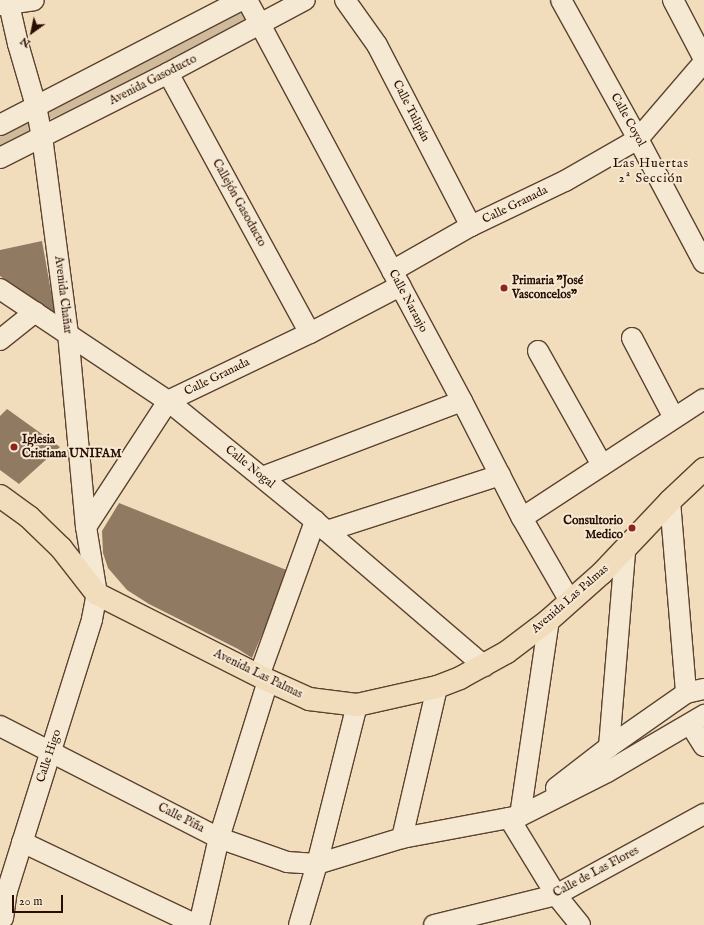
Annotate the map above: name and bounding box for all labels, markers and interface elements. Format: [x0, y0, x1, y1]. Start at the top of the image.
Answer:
north arrow [12, 12, 52, 52]
text: N [18, 34, 33, 51]
street label: Avenida Gasoducto [107, 52, 199, 108]
street label: Calle Tulipán [389, 78, 433, 144]
street label: Calle Coyol [607, 91, 649, 149]
street label: Callejón Gasoducto [209, 157, 269, 249]
district label: Las Huertas 2ª Sección [613, 157, 689, 188]
street label: Calle Granada [480, 183, 550, 227]
street label: Avenida Chañar [51, 255, 75, 335]
street label: Calle Naranjo [385, 267, 431, 335]
place label: Primaria "José Vasconcelos" [512, 274, 583, 302]
marker: Primaria "José Vasconcelos" [499, 283, 509, 293]
street label: Calle Granada [182, 355, 252, 399]
place label: Iglesia Cristiana UNIFAM [22, 433, 121, 461]
marker: Iglesia Cristiana UNIFAM [9, 442, 19, 452]
street label: Calle Nogal [222, 443, 278, 491]
place label: Consultorio Medico [563, 514, 623, 542]
marker: Consultorio Medico [626, 522, 638, 534]
street label: Avenida Las Palmas [529, 562, 611, 636]
street label: Avenida Las Palmas [211, 646, 305, 702]
street label: Calle Higo [34, 728, 64, 784]
street label: Calle Piña [155, 800, 207, 836]
street label: Calle de Las Flores [551, 843, 641, 901]
scale bar [14, 887, 65, 913]
text: 20 m [19, 894, 42, 909]

